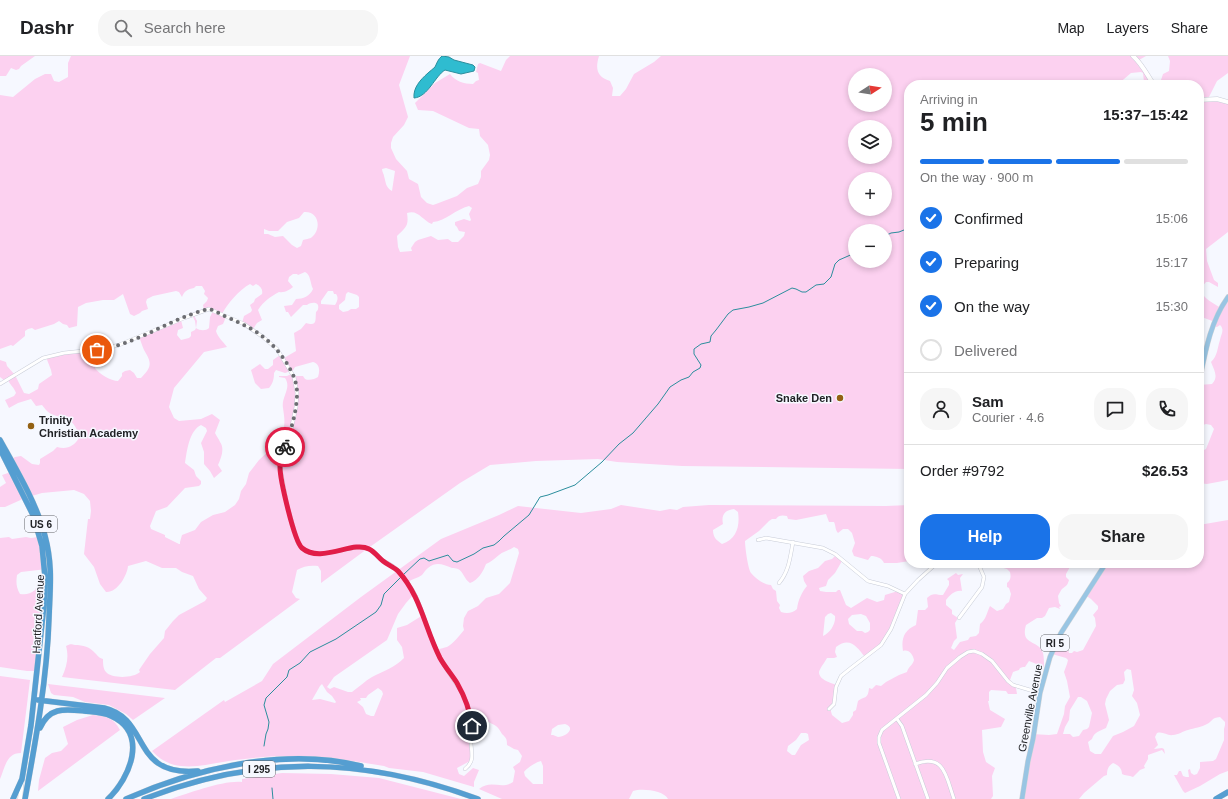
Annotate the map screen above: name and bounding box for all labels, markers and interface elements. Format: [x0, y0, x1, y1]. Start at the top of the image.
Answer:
search box [98, 10, 378, 46]
text: Dashr [20, 17, 74, 38]
icon: search [112, 17, 134, 39]
text: Search here [144, 19, 226, 36]
text: Map [1057, 20, 1085, 36]
text: Layers [1107, 20, 1149, 36]
text: Share [1171, 20, 1208, 36]
north arrow [848, 68, 892, 112]
map controls [848, 68, 892, 268]
text: Arriving in [920, 92, 978, 107]
text: 15:37–15:42 [1103, 106, 1188, 123]
text: 5 min [920, 107, 988, 137]
button: layers [848, 120, 892, 164]
text: On the way · 900 m [920, 170, 1033, 185]
button: + [848, 172, 892, 216]
icon: check [920, 207, 942, 229]
text: Confirmed [954, 210, 1023, 227]
text: 15:06 [1155, 211, 1188, 226]
button: − [848, 224, 892, 268]
icon: check [920, 251, 942, 273]
text: Preparing [954, 254, 1019, 271]
text: 15:17 [1155, 255, 1188, 270]
icon: check [920, 295, 942, 317]
text: On the way [954, 298, 1030, 315]
text: 15:30 [1155, 299, 1188, 314]
pin [80, 333, 114, 367]
icon: bag [86, 339, 108, 361]
text: Delivered [954, 342, 1017, 359]
button: person [920, 388, 962, 430]
button: chat [1094, 388, 1136, 430]
button: phone [1146, 388, 1188, 430]
place label: Snake Den [776, 392, 832, 404]
marker: Snake Den [835, 393, 845, 403]
text: Sam [972, 393, 1004, 410]
text: Courier · 4.6 [972, 410, 1044, 425]
place label: Trinity Christian Academy [39, 414, 139, 439]
marker: Trinity Christian Academy [26, 421, 36, 431]
courier [265, 427, 305, 467]
icon: bike [274, 436, 296, 458]
text: Order #9792 [920, 462, 1004, 479]
text: $26.53 [1142, 462, 1188, 479]
button: Help [920, 514, 1050, 560]
button: Share [1058, 514, 1188, 560]
road number: US 6 [25, 516, 57, 532]
street label: Hartford Avenue [30, 574, 46, 654]
road number: RI 5 [1041, 635, 1069, 651]
street label: Greenville Avenue [1016, 663, 1044, 753]
pin [455, 709, 489, 743]
icon: home [461, 715, 483, 737]
road number: I 295 [243, 761, 275, 777]

